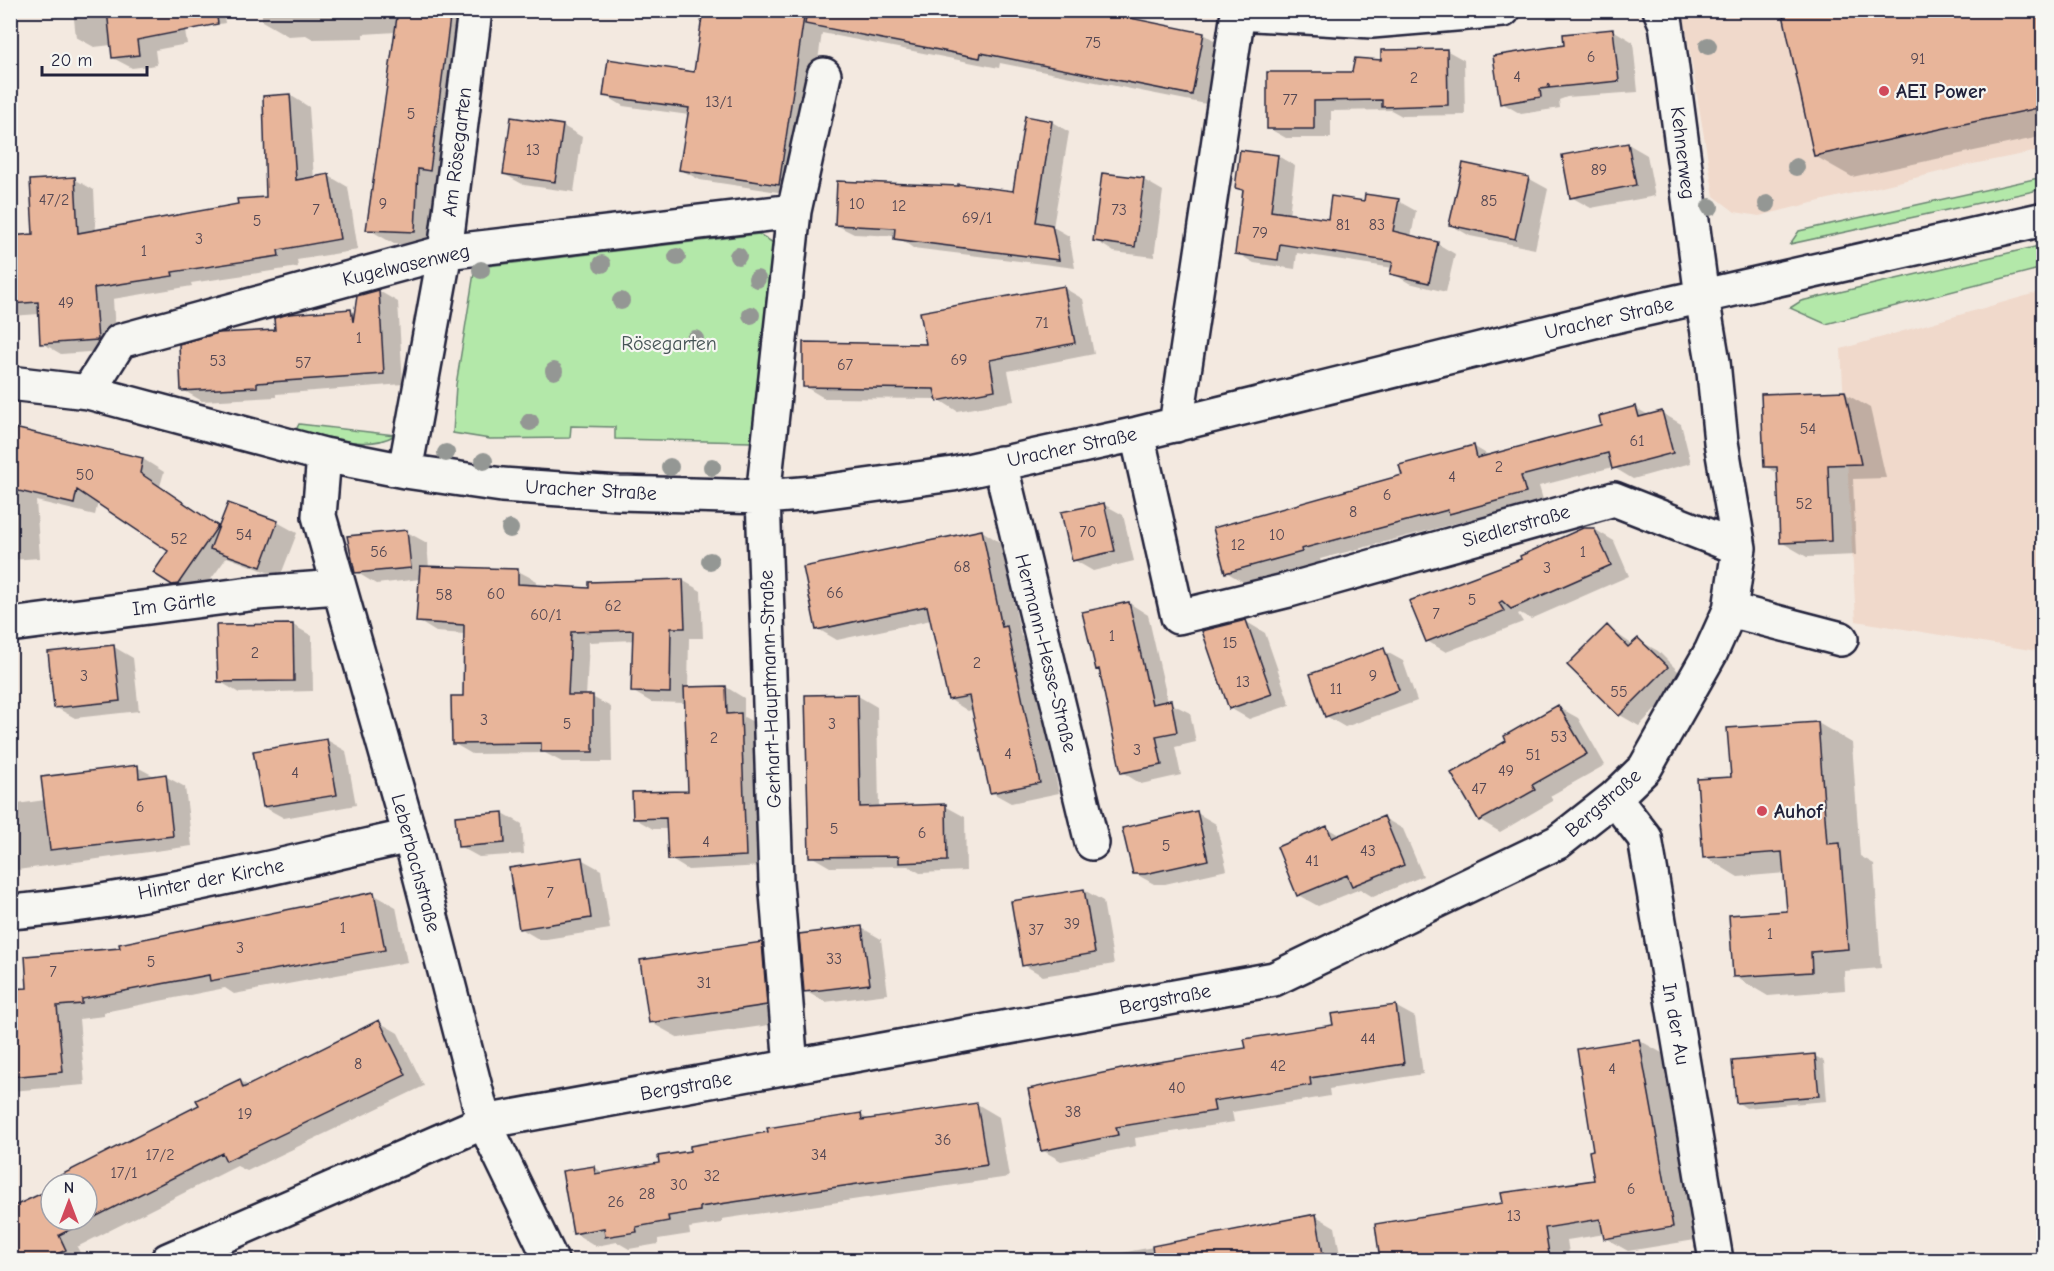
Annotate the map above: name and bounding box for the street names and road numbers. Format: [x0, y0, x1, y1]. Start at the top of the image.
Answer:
street label: Am Rösegarten [438, 86, 476, 218]
street label: Kehnerweg [1666, 105, 1700, 201]
street label: Kugelwasenweg [340, 239, 472, 291]
street label: Uracher Straße [1542, 292, 1676, 344]
street label: Uracher Straße [1005, 422, 1139, 472]
street label: Uracher Straße [525, 475, 657, 505]
street label: Siedlerstraße [1459, 500, 1573, 552]
street label: Hermann-Hesse-Straße [1010, 551, 1082, 755]
street label: Gerhart-Hauptmann-Straße [754, 569, 786, 809]
street label: Im Gärtle [131, 587, 217, 621]
street label: Bergstraße [1560, 764, 1646, 842]
street label: Leberbachstraße [386, 791, 446, 935]
street label: Hinter der Kirche [136, 854, 286, 904]
street label: Bergstraße [1117, 979, 1213, 1019]
street label: In der Au [1657, 981, 1695, 1067]
street label: Bergstraße [638, 1067, 734, 1105]

